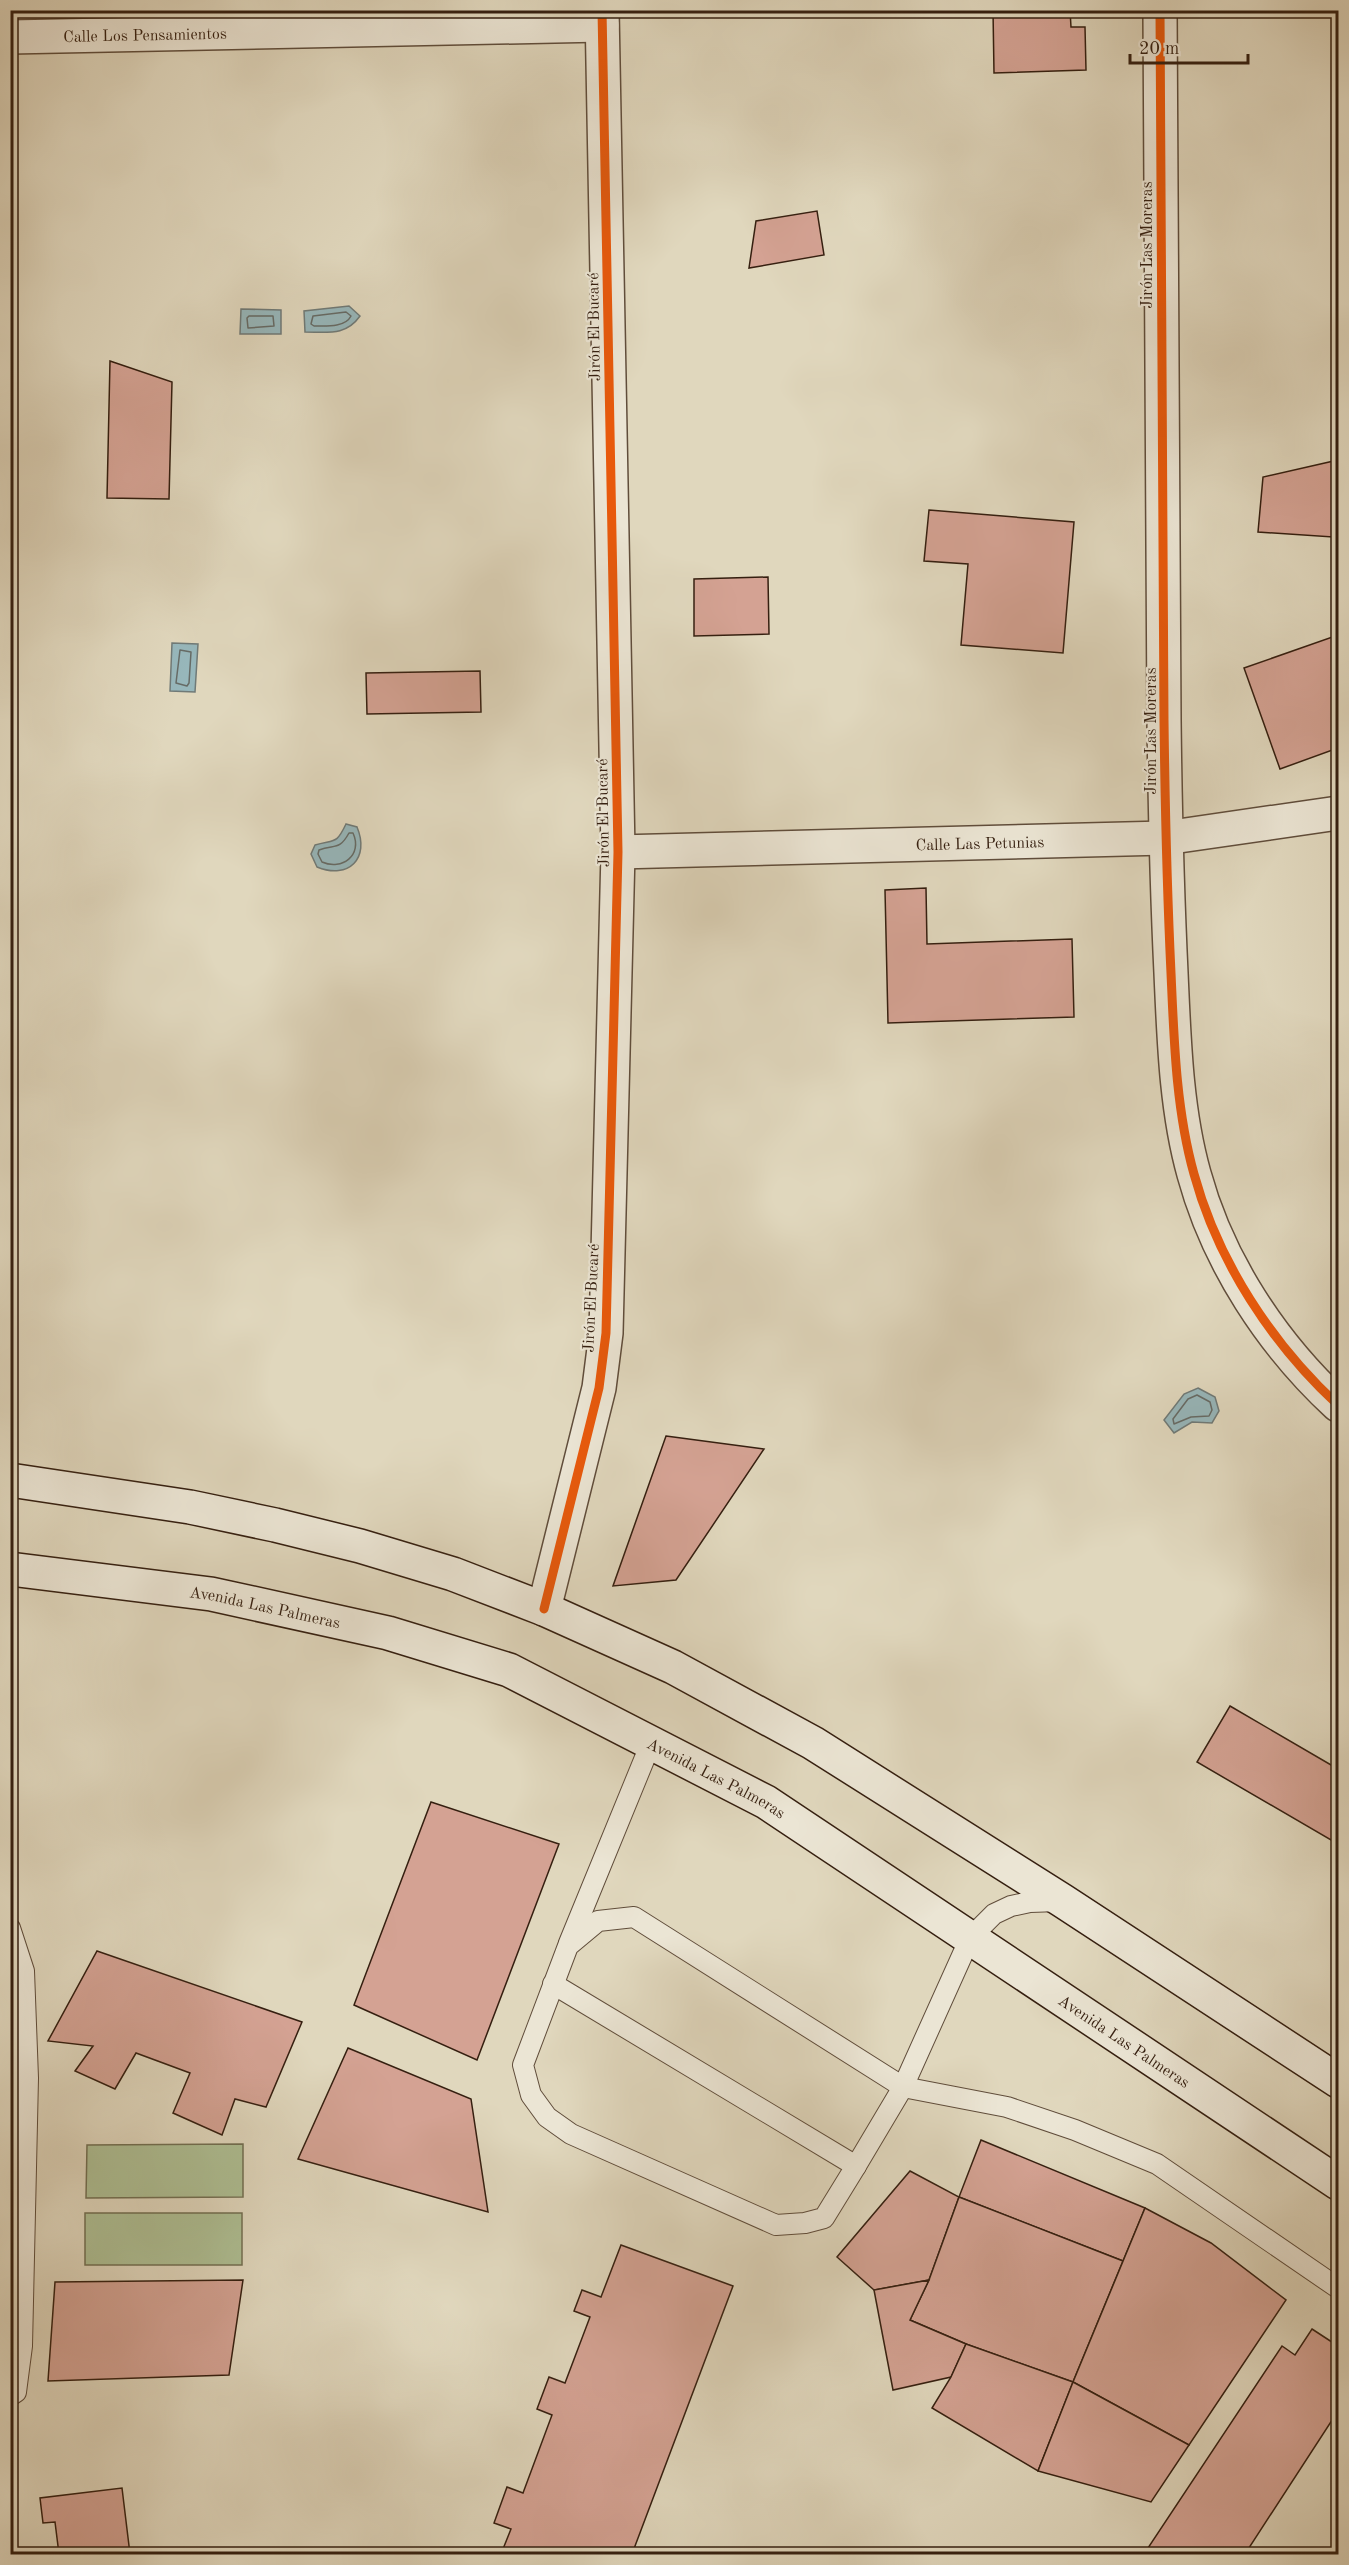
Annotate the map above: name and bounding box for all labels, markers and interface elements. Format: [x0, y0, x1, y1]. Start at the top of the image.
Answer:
street label: Calle Los Pensamientos [63, 27, 227, 46]
scale bar [1130, 27, 1248, 65]
text: 20 m [1139, 40, 1179, 58]
street label: Jirón Las Moreras [1140, 181, 1156, 309]
street label: Jirón El Bucaré [586, 272, 604, 382]
street label: Jirón Las Moreras [1144, 667, 1160, 795]
street label: Jirón El Bucaré [595, 758, 613, 868]
street label: Calle Las Petunias [915, 835, 1044, 854]
street label: Jirón El Bucaré [581, 1243, 603, 1353]
street label: Avenida Las Palmeras [188, 1585, 342, 1632]
street label: Avenida Las Palmeras [644, 1736, 787, 1822]
street label: Avenida Las Palmeras [1055, 1993, 1192, 2092]

